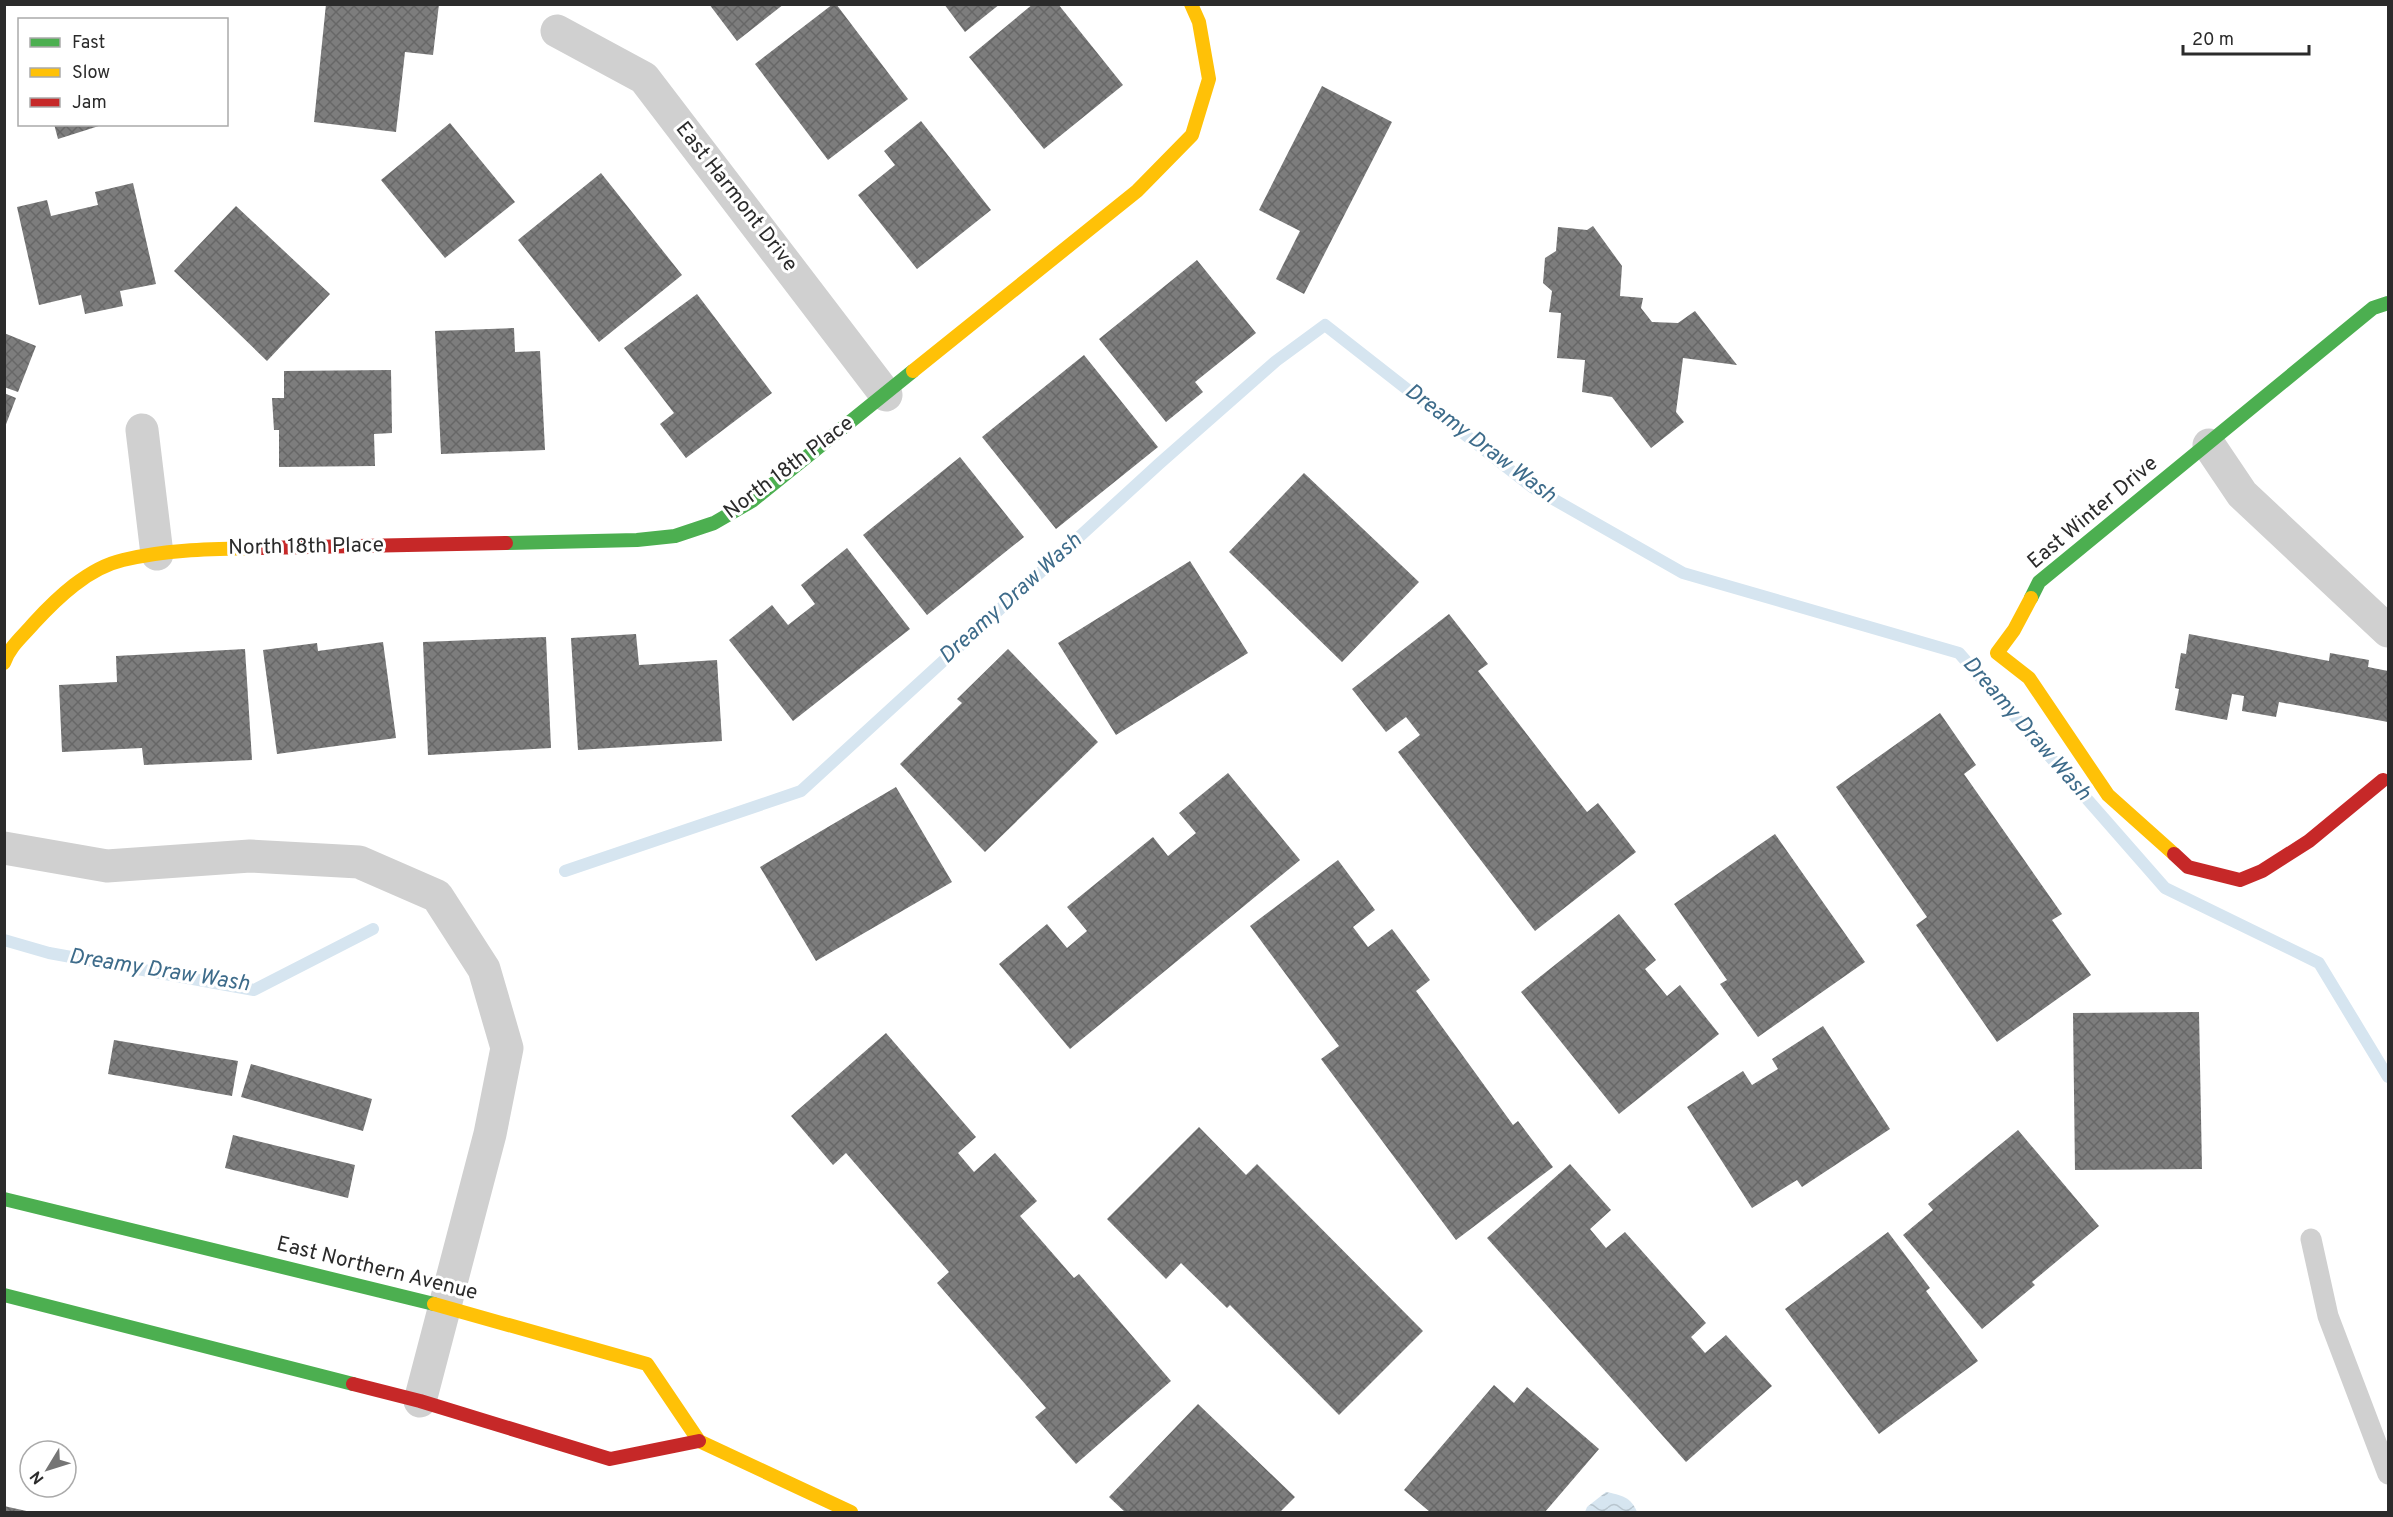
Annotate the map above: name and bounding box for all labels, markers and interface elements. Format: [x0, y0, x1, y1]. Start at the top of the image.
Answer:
legend [18, 18, 228, 126]
scale bar [2183, 18, 2309, 56]
text: 20 m [2192, 29, 2234, 52]
text: Fast [72, 32, 105, 55]
text: Slow [72, 62, 110, 85]
text: Jam [72, 92, 107, 115]
street label: East Harmont Drive [669, 116, 803, 278]
water label: Dreamy Draw Wash [1399, 378, 1561, 510]
street label: North 18th Place [719, 410, 859, 526]
street label: East Winter Drive [2022, 451, 2164, 575]
water label: Dreamy Draw Wash [934, 528, 1088, 670]
street label: North 18th Place [228, 532, 384, 562]
water label: Dreamy Draw Wash [1956, 651, 2096, 807]
water label: Dreamy Draw Wash [67, 943, 251, 999]
street label: East Northern Avenue [274, 1231, 480, 1307]
north arrow [18, 1439, 78, 1499]
text: N [26, 1466, 49, 1488]

